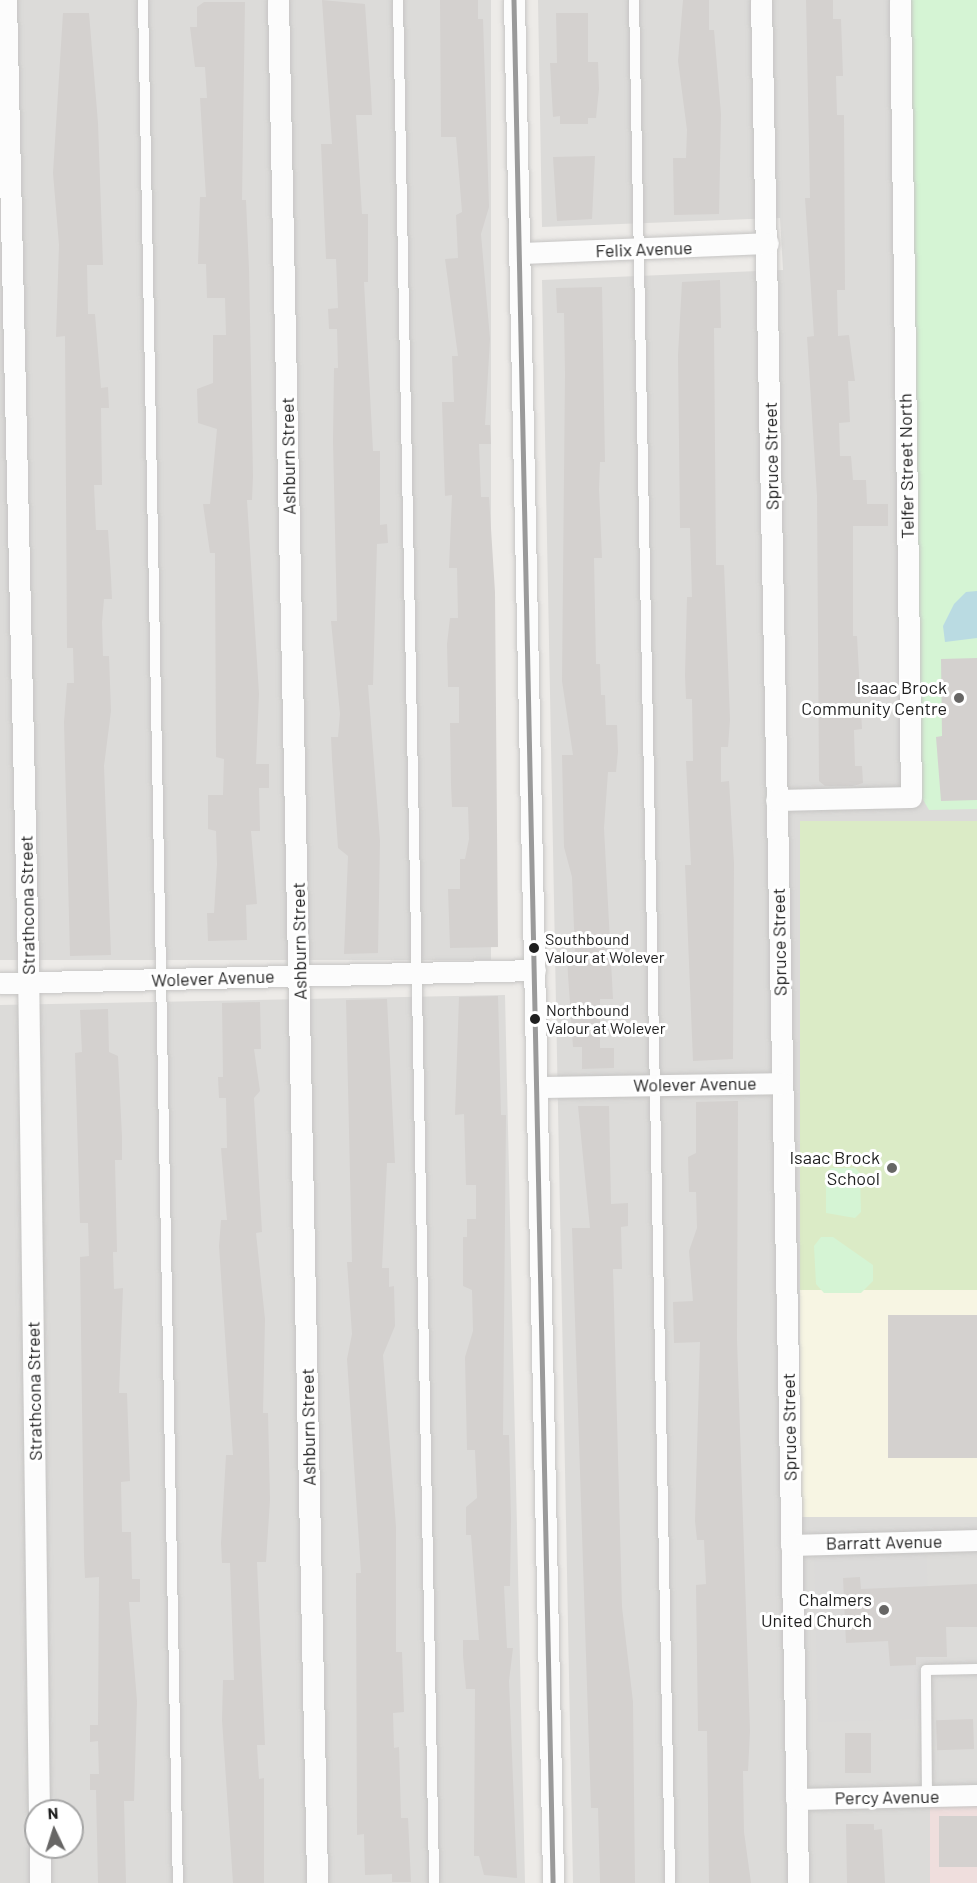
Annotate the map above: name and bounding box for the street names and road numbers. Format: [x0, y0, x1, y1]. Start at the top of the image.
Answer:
street label: Felix Avenue [595, 237, 693, 261]
street label: Telfer Street North [894, 393, 918, 539]
street label: Ashburn Street [276, 397, 300, 515]
street label: Spruce Street [759, 402, 783, 510]
street label: Strathcona Street [15, 835, 39, 975]
street label: Ashburn Street [287, 882, 311, 1000]
street label: Spruce Street [767, 888, 791, 996]
street label: Wolever Avenue [151, 965, 275, 991]
street label: Wolever Avenue [633, 1072, 757, 1096]
street label: Strathcona Street [22, 1321, 46, 1461]
street label: Ashburn Street [296, 1368, 320, 1486]
street label: Spruce Street [777, 1373, 801, 1481]
street label: Barratt Avenue [826, 1530, 942, 1554]
street label: Percy Avenue [834, 1785, 940, 1809]

